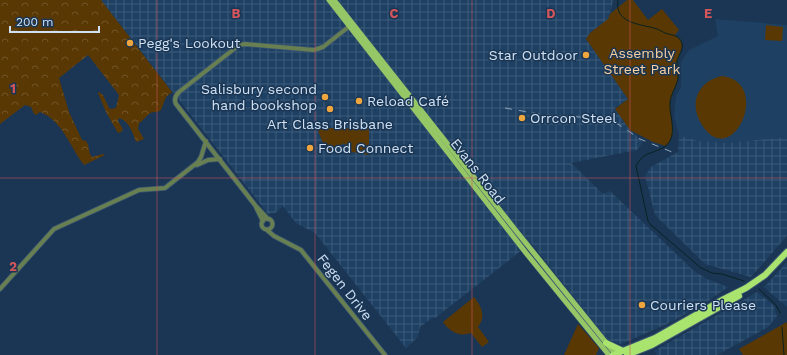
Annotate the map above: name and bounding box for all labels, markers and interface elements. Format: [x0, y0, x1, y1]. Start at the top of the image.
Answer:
text: B [232, 6, 241, 21]
text: C [390, 6, 399, 21]
text: D [546, 6, 556, 21]
text: E [704, 6, 712, 21]
scale bar [10, 8, 99, 34]
text: 200 m [16, 15, 53, 29]
place label: Pegg's Lookout [138, 35, 240, 51]
marker: Pegg's Lookout [125, 38, 135, 48]
park label: Assembly Street Park [603, 45, 681, 77]
place label: Star Outdoor [489, 47, 578, 63]
marker: Star Outdoor [581, 50, 591, 60]
text: 1 [10, 81, 16, 96]
place label: Salisbury second hand bookshop [201, 81, 317, 113]
marker: Salisbury second hand bookshop [320, 92, 330, 102]
place label: Reload Café [367, 93, 449, 109]
marker: Reload Café [354, 96, 364, 106]
marker: Art Class Brisbane [325, 104, 335, 114]
place label: Orrcon Steel [530, 110, 617, 126]
marker: Orrcon Steel [517, 113, 527, 123]
place label: Art Class Brisbane [267, 116, 393, 132]
street label: Evans Road [448, 135, 508, 207]
place label: Food Connect [318, 140, 413, 156]
marker: Food Connect [305, 143, 315, 153]
street label: Fegen Drive [314, 251, 376, 323]
text: 2 [9, 259, 17, 274]
place label: Couriers Please [650, 297, 756, 313]
marker: Couriers Please [637, 300, 647, 310]

